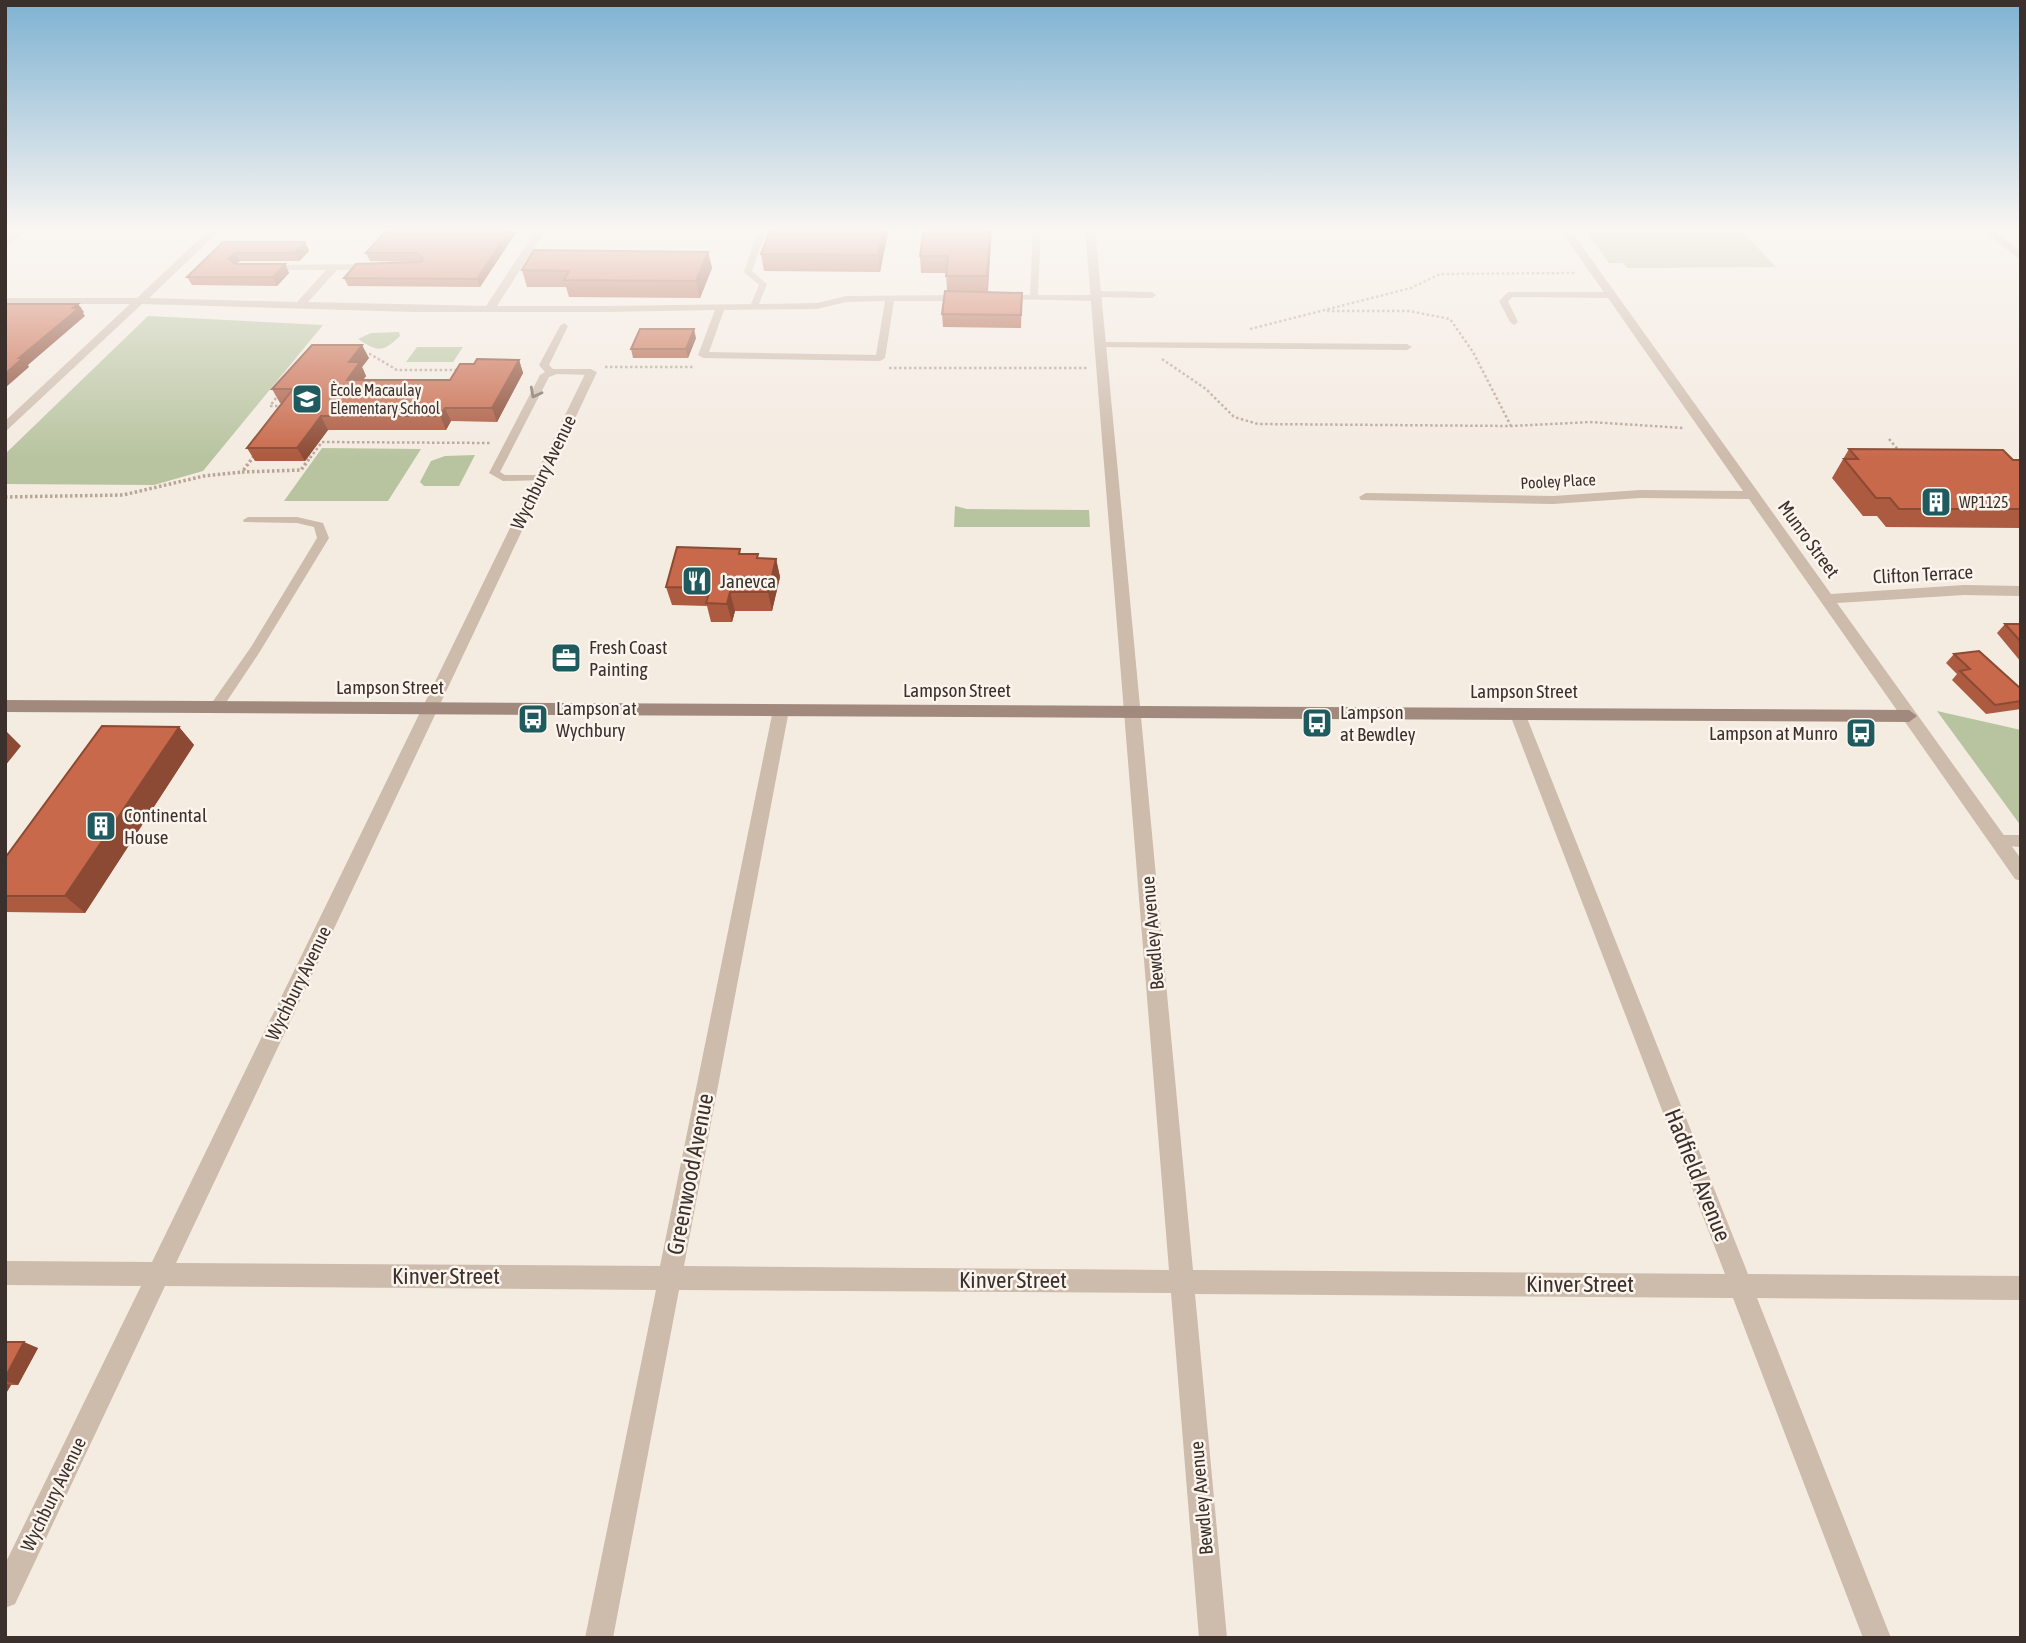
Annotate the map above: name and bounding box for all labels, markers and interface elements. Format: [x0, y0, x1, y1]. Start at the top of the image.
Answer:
place label: Ècole Macaulay Elementary School [330, 381, 441, 418]
school or university icon: Ècole Macaulay Elementary School [290, 382, 324, 416]
one-way arrow [530, 386, 543, 398]
street label: Wychbury Avenue [506, 411, 580, 533]
street label: Pooley Place [1520, 470, 1596, 493]
building icon: WP1125 [1919, 485, 1953, 519]
place label: WP1125 [1959, 493, 2009, 511]
street label: Munro Street [1774, 496, 1844, 582]
street label: Clifton Terrace [1872, 560, 1974, 588]
restaurant icon: Janevca [680, 564, 714, 598]
place label: Janevca [720, 570, 776, 592]
place label: Fresh Coast Painting [589, 636, 668, 680]
office icon: Fresh Coast Painting [549, 641, 583, 675]
street label: Lampson Street [336, 676, 444, 698]
street label: Lampson Street [903, 679, 1011, 701]
street label: Lampson Street [1470, 680, 1578, 702]
place label: Lampson at Wychbury [556, 697, 637, 741]
place label: Lampson at Bewdley [1340, 701, 1416, 745]
bus stop icon: Lampson at Wychbury [516, 702, 550, 736]
bus stop icon: Lampson at Bewdley [1300, 706, 1334, 740]
bus stop icon: Lampson at Munro [1844, 716, 1878, 750]
place label: Lampson at Munro [1709, 722, 1838, 744]
place label: Continental House [124, 804, 207, 848]
building icon: Continental House [84, 809, 118, 843]
street label: Bewdley Avenue [1136, 875, 1168, 991]
street label: Wychbury Avenue [261, 922, 335, 1044]
street label: Greenwood Avenue [662, 1091, 718, 1257]
street label: Hadfield Avenue [1660, 1105, 1736, 1245]
street label: Kinver Street [392, 1263, 500, 1289]
street label: Kinver Street [959, 1267, 1067, 1293]
street label: Kinver Street [1526, 1271, 1634, 1297]
street label: Wychbury Avenue [16, 1433, 90, 1555]
street label: Bewdley Avenue [1185, 1440, 1217, 1556]

